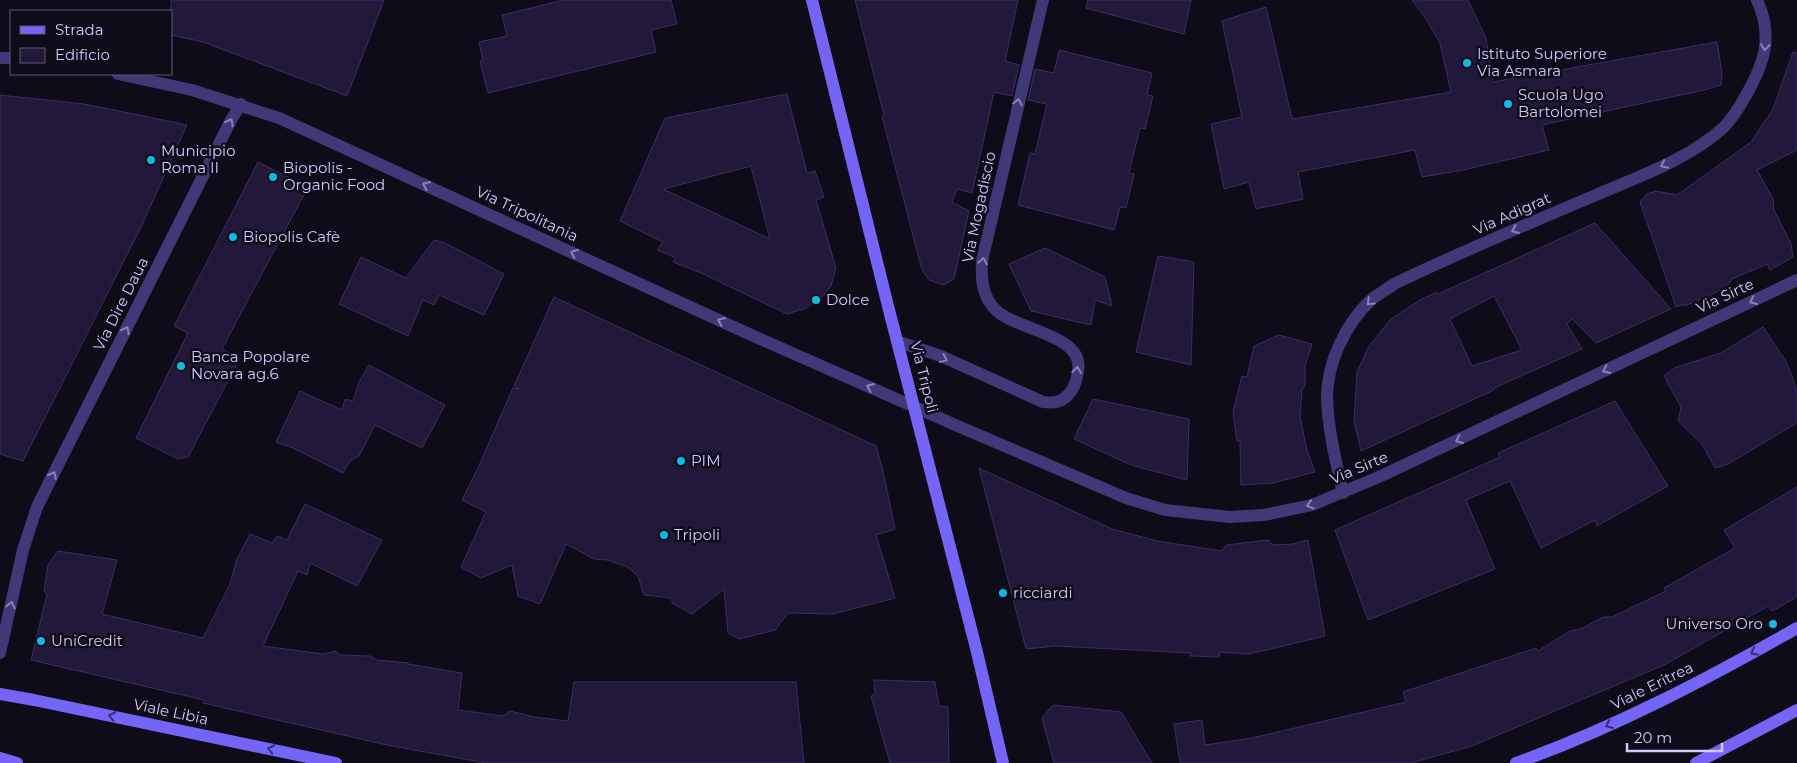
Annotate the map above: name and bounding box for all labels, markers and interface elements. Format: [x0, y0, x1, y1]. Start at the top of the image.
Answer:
legend [10, 10, 172, 75]
text: Strada [55, 20, 104, 39]
place label: Istituto Superiore Via Asmara [1477, 44, 1607, 80]
one-way arrow [1760, 44, 1771, 52]
text: Edificio [55, 45, 110, 64]
marker: Istituto Superiore Via Asmara [1461, 57, 1473, 69]
place label: Scuola Ugo Bartolomei [1518, 85, 1604, 121]
one-way arrow [1012, 98, 1023, 107]
marker: Scuola Ugo Bartolomei [1502, 98, 1514, 110]
one-way arrow [224, 119, 234, 128]
place label: Municipio Roma II [161, 141, 236, 177]
street label: Via Mogadiscio [957, 150, 1000, 264]
marker: Municipio Roma II [145, 154, 157, 166]
place label: Biopolis - Organic Food [283, 158, 385, 194]
one-way arrow [1660, 159, 1669, 170]
marker: Biopolis - Organic Food [267, 171, 279, 183]
one-way arrow [422, 181, 431, 192]
street label: Via Tripolitania [473, 182, 581, 246]
street label: Via Adigrat [1470, 188, 1553, 239]
one-way arrow [1511, 224, 1520, 235]
place label: Biopolis Cafè [243, 227, 340, 246]
marker: Biopolis Cafè [227, 231, 239, 243]
one-way arrow [570, 249, 579, 259]
street label: Via Dire Daua [89, 254, 152, 354]
one-way arrow [977, 257, 988, 265]
street label: Via Sirte [1693, 274, 1757, 317]
place label: Dolce [826, 290, 869, 309]
marker: Dolce [810, 294, 822, 306]
one-way arrow [1749, 295, 1758, 305]
one-way arrow [1367, 296, 1376, 305]
one-way arrow [717, 317, 726, 328]
one-way arrow [120, 326, 130, 335]
street label: Via Tripoli [906, 339, 943, 415]
place label: Banca Popolare Novara ag.6 [191, 347, 310, 383]
one-way arrow [939, 352, 948, 362]
marker: Banca Popolare Novara ag.6 [175, 360, 187, 372]
one-way arrow [1602, 364, 1611, 375]
one-way arrow [1071, 366, 1082, 374]
one-way arrow [866, 382, 875, 393]
one-way arrow [1455, 434, 1464, 444]
street label: Via Sirte [1327, 447, 1391, 488]
place label: PIM [691, 451, 720, 470]
marker: PIM [675, 455, 687, 467]
one-way arrow [47, 472, 57, 481]
one-way arrow [1306, 499, 1315, 509]
place label: Tripoli [674, 525, 720, 544]
marker: Tripoli [658, 529, 670, 541]
place label: ricciardi [1013, 583, 1073, 602]
marker: ricciardi [997, 587, 1009, 599]
one-way arrow [5, 601, 16, 610]
place label: Universo Oro [1666, 614, 1763, 633]
marker: Universo Oro [1767, 618, 1779, 630]
place label: UniCredit [51, 631, 123, 650]
marker: UniCredit [35, 635, 47, 647]
one-way arrow [1751, 646, 1760, 656]
street label: Viale Eritrea [1607, 657, 1696, 714]
street label: Viale Libia [132, 694, 210, 729]
one-way arrow [107, 711, 116, 722]
one-way arrow [1605, 718, 1614, 729]
scale bar [1627, 720, 1722, 752]
text: 20 m [1634, 728, 1672, 747]
one-way arrow [267, 745, 275, 755]

